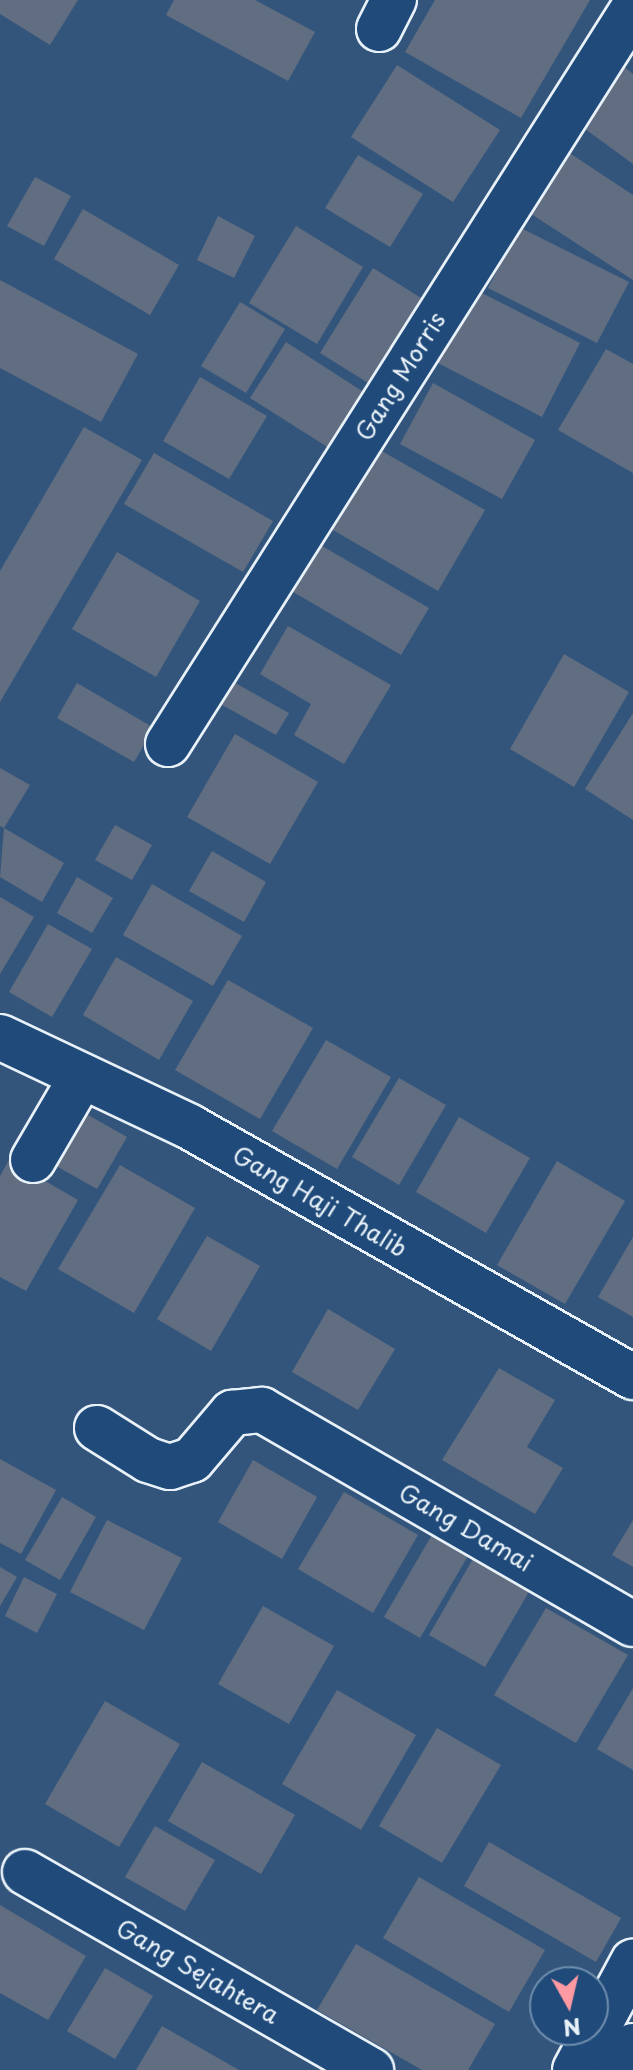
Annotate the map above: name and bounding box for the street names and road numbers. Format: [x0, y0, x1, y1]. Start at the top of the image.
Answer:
street label: Gang Morris [349, 307, 451, 445]
street label: Gang Haji Thalib [228, 1139, 412, 1263]
street label: Gang Damai [394, 1477, 538, 1577]
street label: Gang Sejahtera [112, 1913, 284, 2029]

